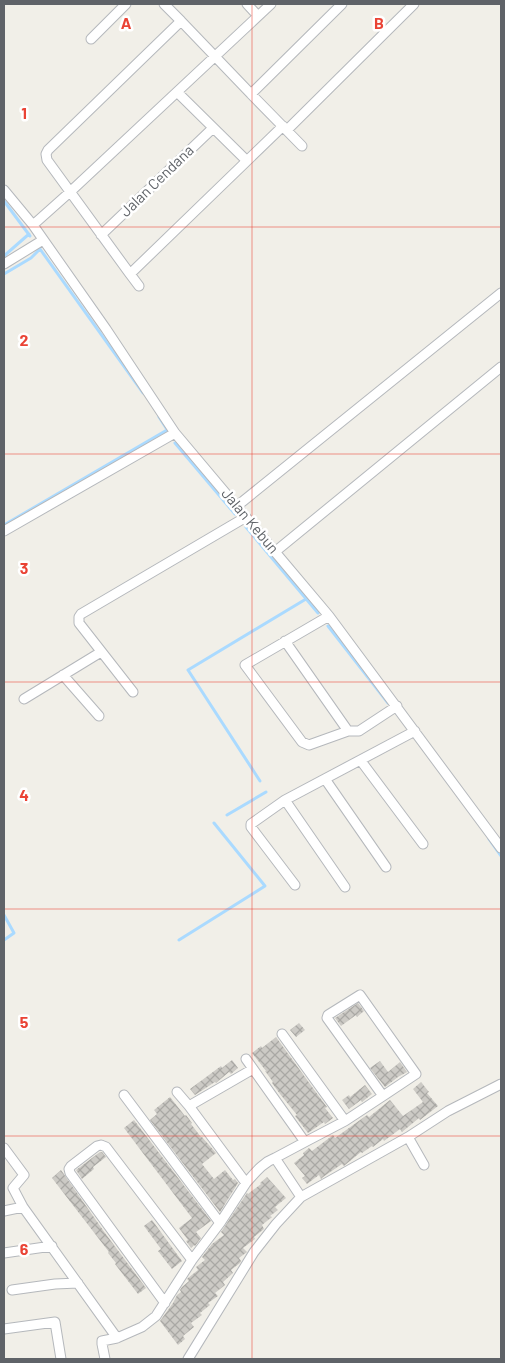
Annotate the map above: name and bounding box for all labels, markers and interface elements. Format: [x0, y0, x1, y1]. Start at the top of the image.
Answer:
text: A [121, 13, 132, 32]
text: B [374, 13, 384, 32]
text: 1 [21, 103, 27, 122]
street label: Jalan Cendana [116, 141, 197, 220]
text: 2 [20, 330, 29, 349]
street label: Jalan Kebun [218, 484, 283, 557]
text: 3 [20, 558, 28, 577]
text: 4 [19, 785, 29, 804]
text: 5 [20, 1012, 29, 1031]
text: 6 [20, 1239, 29, 1258]

